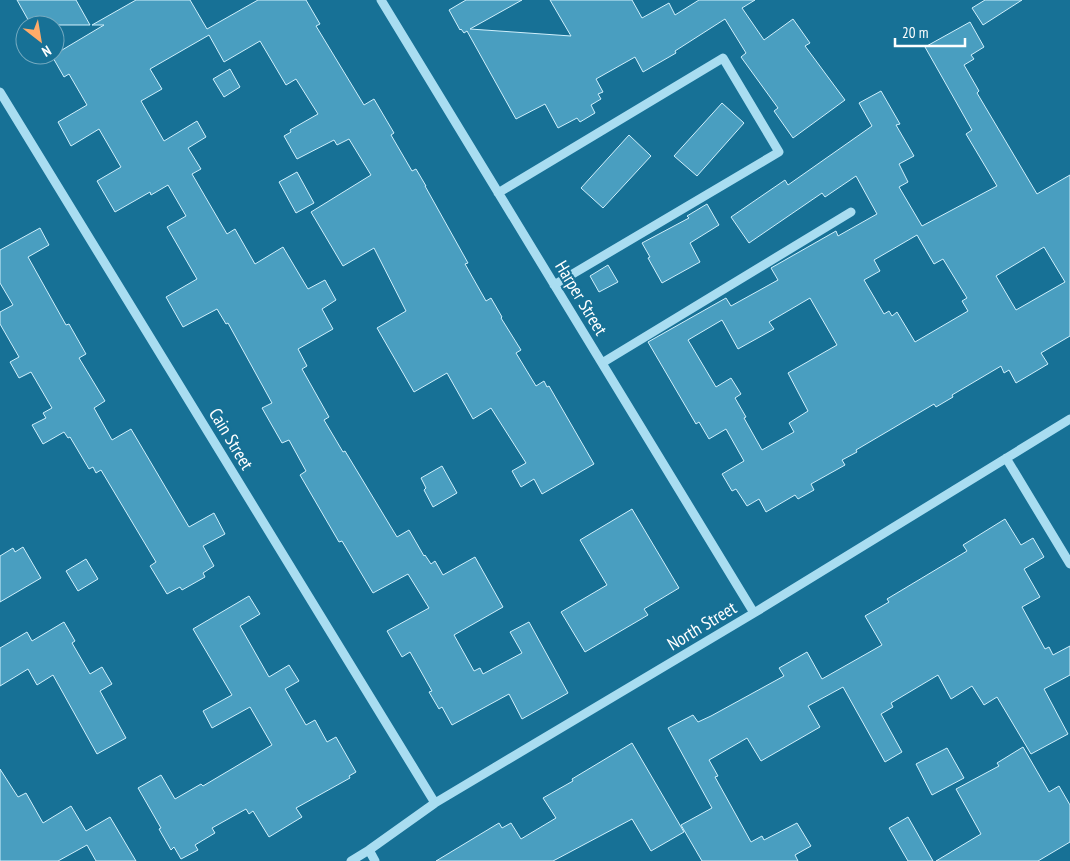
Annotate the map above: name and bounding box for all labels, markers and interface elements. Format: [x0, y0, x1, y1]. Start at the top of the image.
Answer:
north arrow [15, 15, 65, 65]
scale bar [895, 15, 965, 47]
text: 20 m [902, 23, 928, 42]
text: N [39, 41, 55, 61]
street label: Harper Street [550, 256, 613, 339]
street label: Cain Street [204, 404, 259, 474]
street label: North Street [663, 596, 741, 655]

